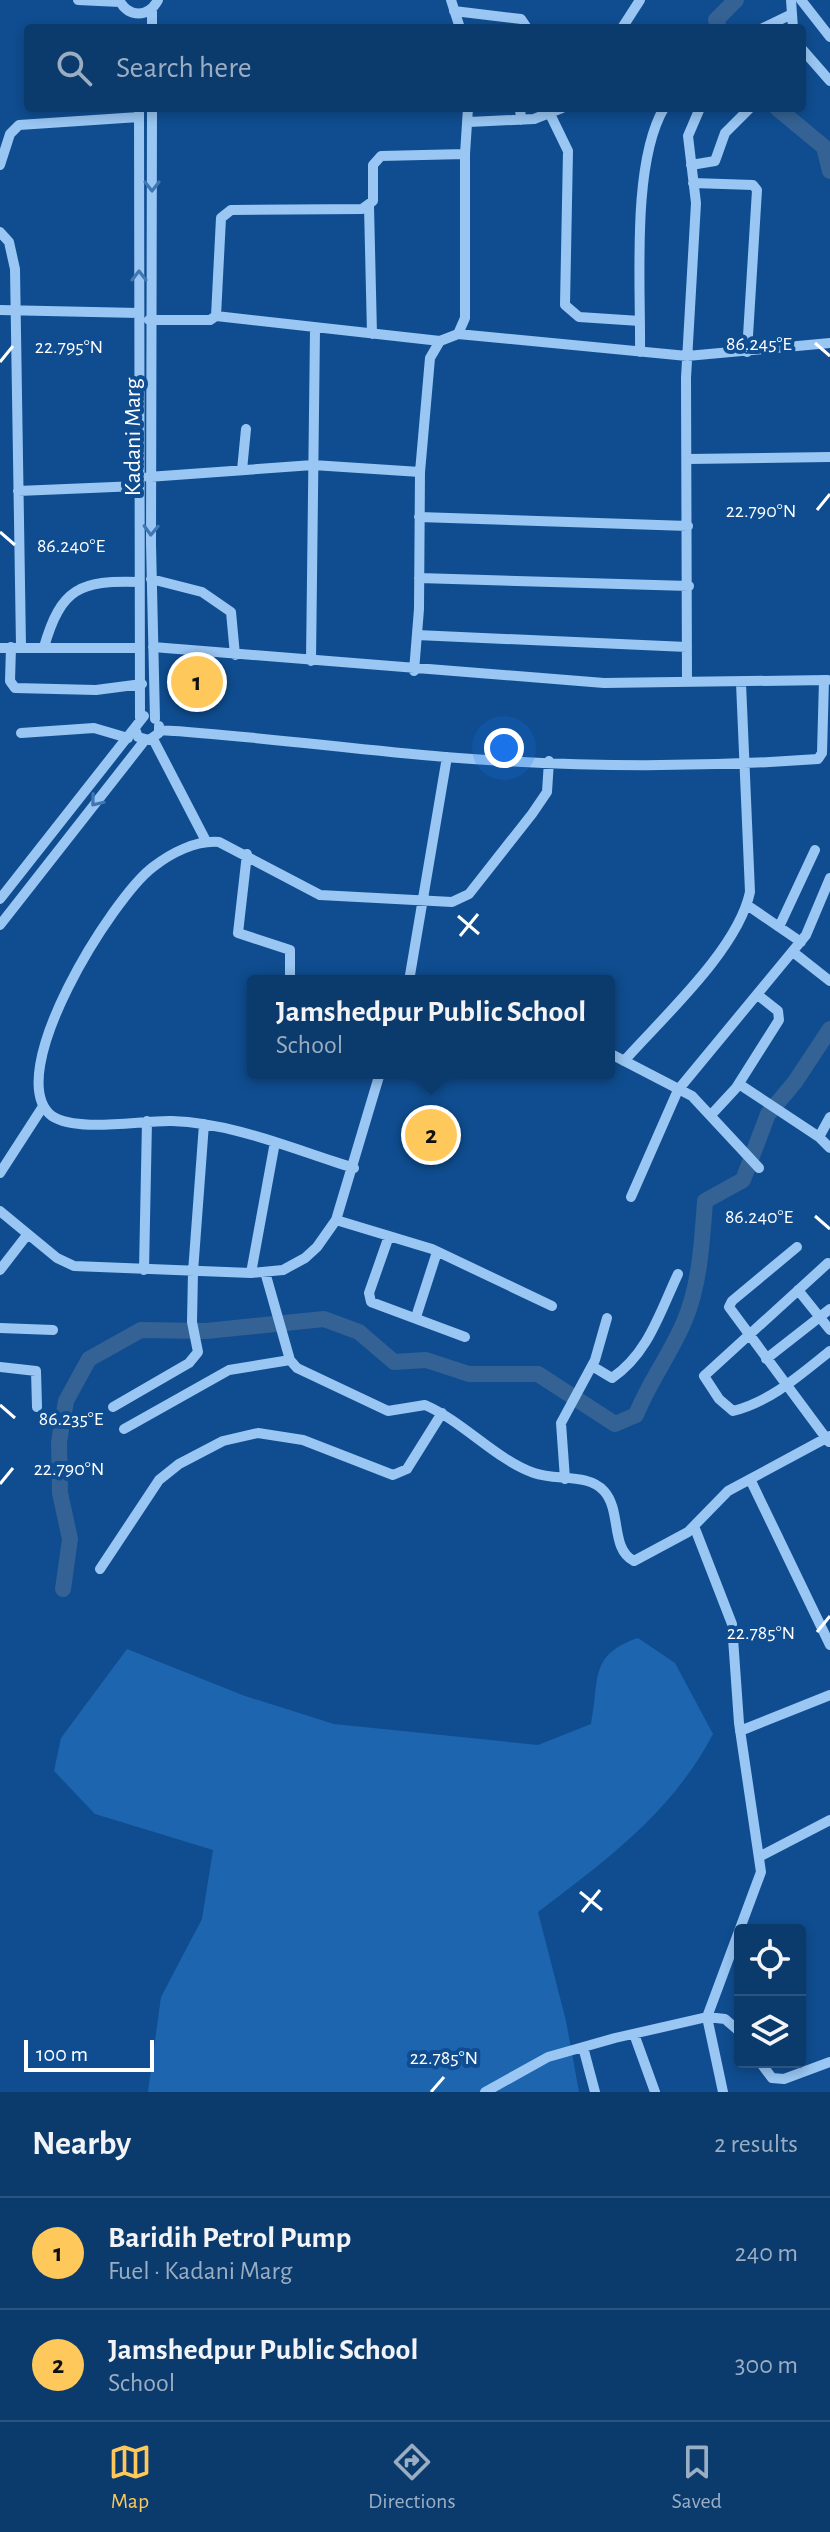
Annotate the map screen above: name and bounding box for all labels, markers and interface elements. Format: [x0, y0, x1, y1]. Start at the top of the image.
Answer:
search box [24, 24, 806, 112]
icon: search [52, 46, 96, 90]
text: Search here [116, 53, 252, 83]
one-way arrow [143, 180, 161, 193]
one-way arrow [130, 269, 148, 282]
text: 86.245°E [726, 334, 792, 354]
text: 22.795°N [35, 337, 103, 357]
street label: Kadani Marg [121, 378, 145, 496]
text: 22.790°N [726, 501, 796, 521]
one-way arrow [143, 524, 160, 537]
text: 86.240°E [37, 536, 105, 556]
pin: 1 [171, 652, 223, 712]
your location [484, 728, 524, 768]
one-way arrow [92, 792, 106, 807]
popup [247, 975, 615, 1079]
text: Jamshedpur Public School [276, 997, 586, 1027]
text: School [276, 1032, 343, 1058]
pin: 2 [405, 1105, 457, 1165]
text: 86.240°E [725, 1207, 793, 1227]
text: 86.235°E [39, 1409, 104, 1429]
text: 22.790°N [34, 1459, 104, 1479]
text: 22.785°N [727, 1623, 795, 1643]
map controls [734, 1924, 806, 2068]
button: locate [734, 1924, 806, 1996]
button: layers [734, 1996, 806, 2068]
scale bar [24, 2036, 154, 2072]
text: 100 m [36, 2043, 88, 2065]
text: 22.785°N [410, 2048, 478, 2068]
text: Nearby [32, 2127, 131, 2161]
text: 2 results [714, 2131, 798, 2157]
text: Baridih Petrol Pump [108, 2223, 351, 2253]
text: 1 [53, 2240, 63, 2266]
text: 240 m [735, 2240, 798, 2266]
text: Fuel · Kadani Marg [108, 2258, 292, 2284]
text: Jamshedpur Public School [108, 2335, 418, 2365]
text: 2 [52, 2352, 64, 2378]
text: 300 m [735, 2352, 798, 2378]
text: School [108, 2370, 175, 2396]
tab: Map [108, 2440, 152, 2514]
tab: Directions [368, 2440, 456, 2514]
tab: Saved [672, 2440, 722, 2514]

